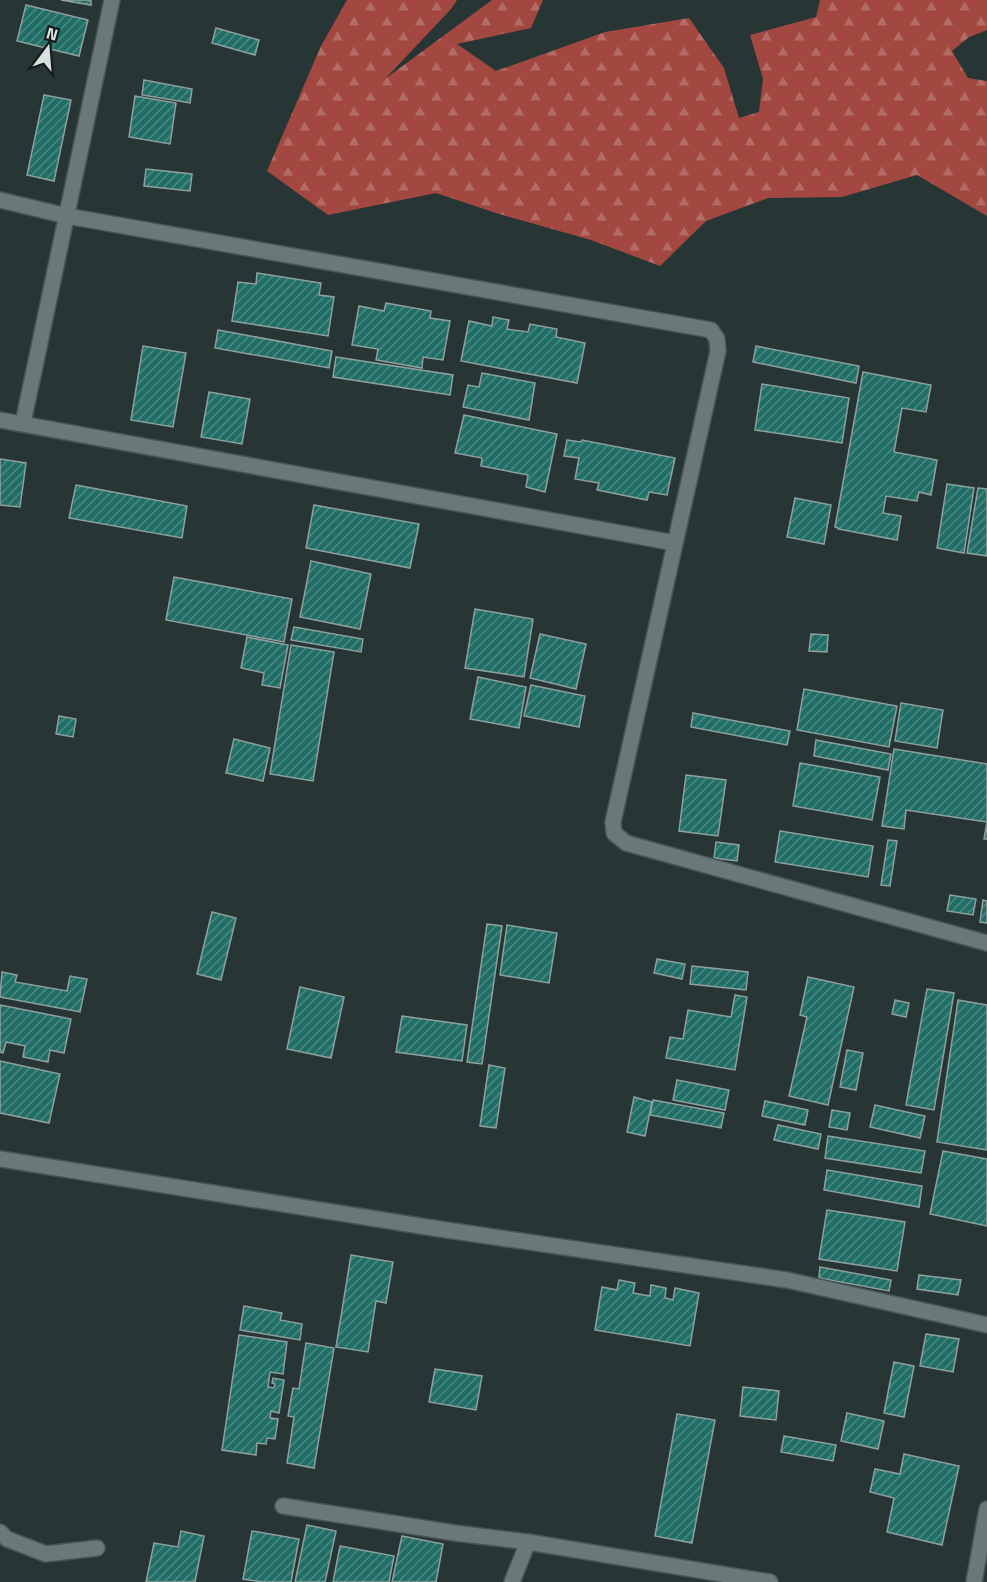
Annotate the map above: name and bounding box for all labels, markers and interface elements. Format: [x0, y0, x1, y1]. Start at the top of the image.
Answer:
north arrow [18, 18, 78, 78]
text: N [43, 21, 61, 47]

